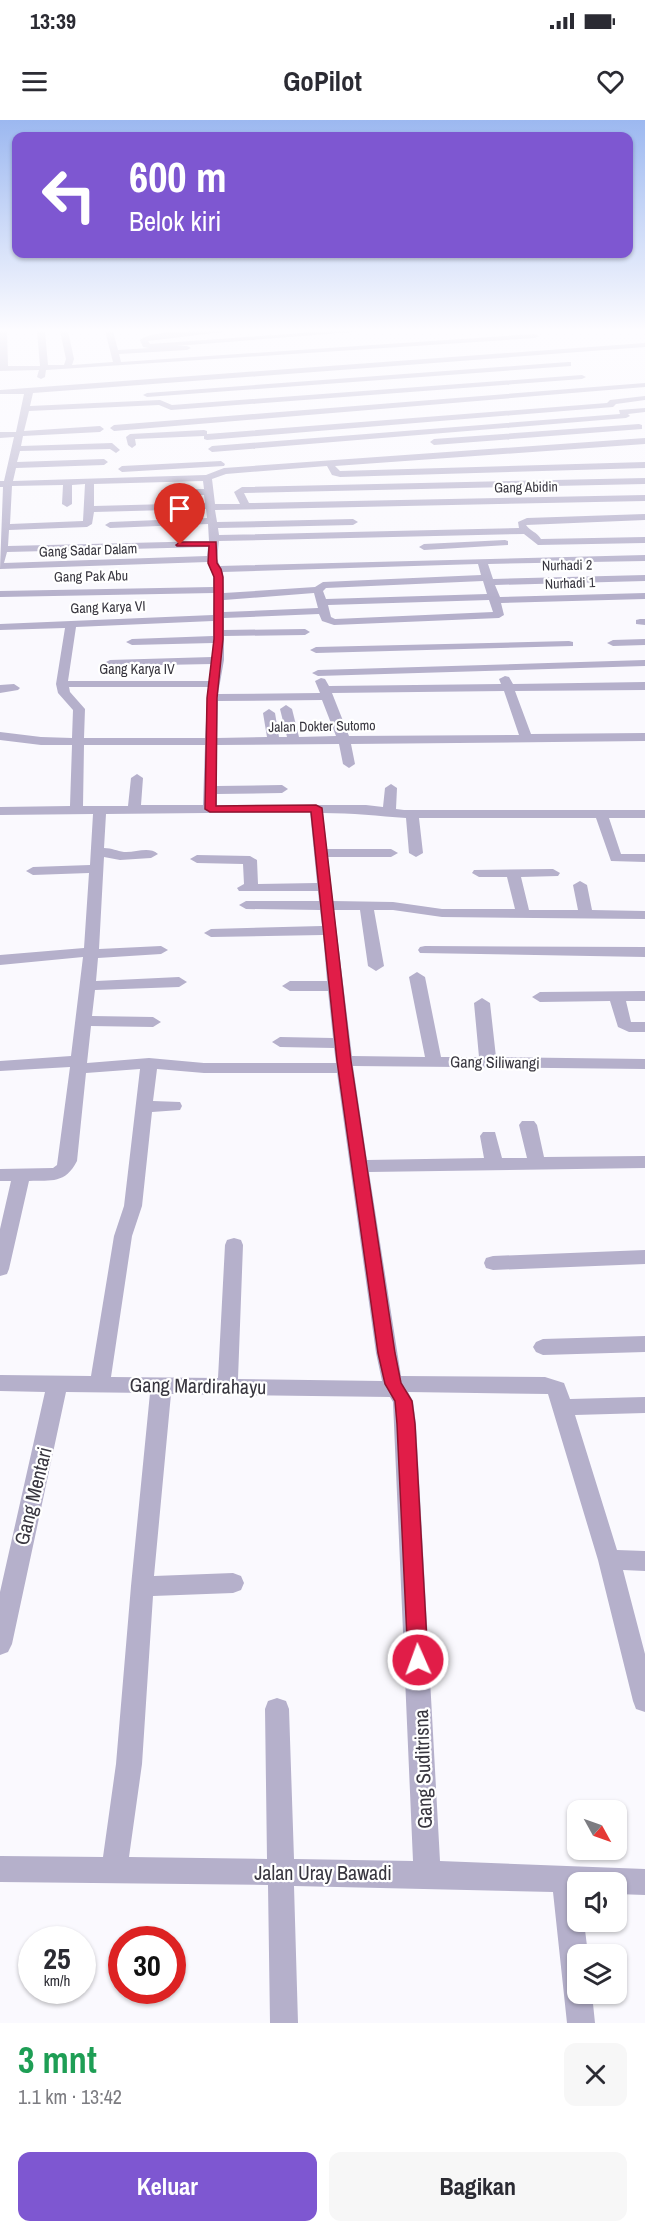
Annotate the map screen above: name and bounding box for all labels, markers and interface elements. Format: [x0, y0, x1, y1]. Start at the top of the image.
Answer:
text: 13:39 [30, 6, 76, 36]
text: GoPilot [283, 63, 362, 99]
icon: menu [18, 65, 51, 98]
icon: heart [594, 65, 627, 98]
text: 600 m [129, 149, 227, 205]
icon: left [30, 156, 108, 234]
text: Belok kiri [129, 203, 221, 239]
street label: Gang Abidin [494, 477, 558, 497]
pin [154, 483, 205, 545]
icon: arrive [163, 492, 196, 525]
street label: Gang Sadar Dalam [39, 539, 137, 561]
street label: Nurhadi 2 [542, 556, 592, 574]
street label: Gang Pak Abu [54, 566, 128, 586]
street label: Nurhadi 1 [544, 573, 596, 593]
street label: Gang Karya VI [70, 597, 146, 617]
street label: Gang Karya IV [99, 660, 175, 678]
street label: Jalan Dokter Sutomo [268, 716, 376, 736]
street label: Gang Siliwangi [450, 1050, 540, 1074]
street label: Gang Mardirahayu [129, 1371, 267, 1400]
street label: Gang Mentari [7, 1444, 58, 1548]
position arrow [386, 1628, 450, 1692]
street label: Gang Suditrisna [407, 1709, 438, 1829]
north arrow [567, 1800, 627, 1860]
map controls [567, 1800, 627, 2004]
street label: Jalan Uray Bawadi [254, 1859, 392, 1886]
button: sound [567, 1872, 627, 1932]
speed limit sign: 30 [108, 1926, 186, 2004]
text: 25 [43, 1938, 71, 1978]
button: layers [567, 1944, 627, 2004]
text: km/h [44, 1970, 70, 1991]
text: 3 mnt [18, 2036, 97, 2084]
button: close [564, 2043, 627, 2106]
text: 1.1 km · 13:42 [18, 2083, 122, 2110]
button: Keluar [18, 2152, 317, 2221]
button: Bagikan [329, 2152, 627, 2221]

